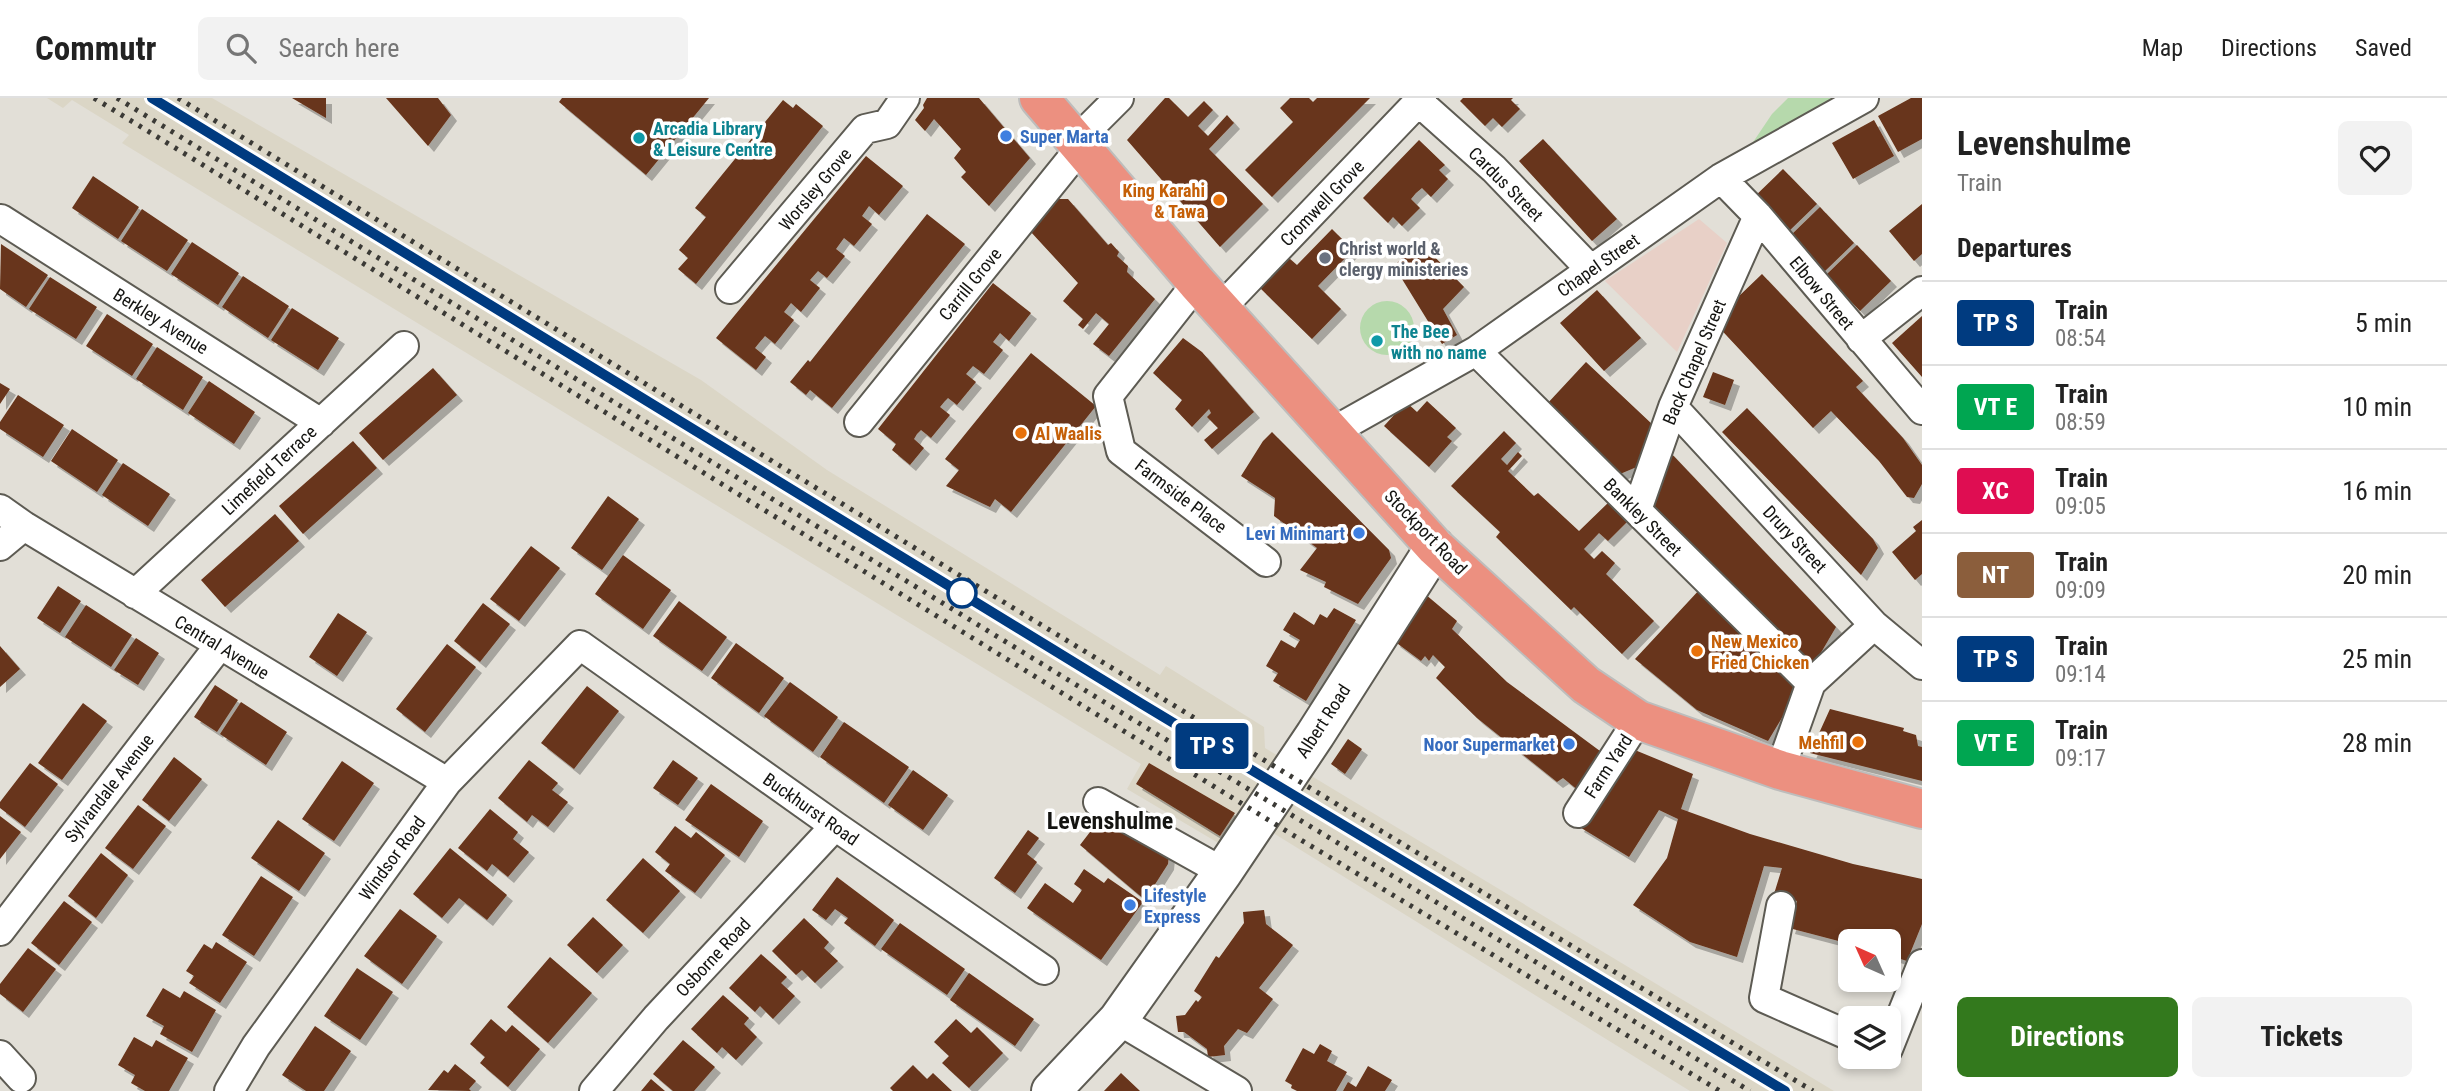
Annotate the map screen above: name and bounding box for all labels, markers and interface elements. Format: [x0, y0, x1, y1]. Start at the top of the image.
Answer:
search box [198, 17, 688, 80]
text: Commutr [35, 29, 156, 68]
icon: search [222, 29, 260, 67]
text: Search here [278, 33, 399, 63]
text: Map [2142, 34, 2183, 62]
text: Directions [2221, 34, 2317, 62]
text: Saved [2355, 34, 2412, 62]
place label: Arcadia Library & Leisure Centre [653, 118, 773, 160]
button: heart [2338, 121, 2412, 195]
text: Levenshulme [1957, 124, 2131, 163]
place label: Super Marta [1020, 126, 1109, 147]
marker: Super Marta [998, 128, 1014, 144]
marker: Arcadia Library & Leisure Centre [631, 130, 647, 146]
street label: Cardus Street [1465, 143, 1547, 225]
street label: Worsley Grove [774, 144, 856, 234]
street label: Cromwell Grove [1276, 156, 1368, 250]
text: Train [1957, 170, 2002, 197]
place label: King Karahi & Tawa [1122, 180, 1205, 222]
marker: King Karahi & Tawa [1211, 192, 1227, 208]
street label: Chapel Street [1553, 229, 1643, 301]
text: Departures [1957, 233, 2072, 263]
place label: Christ world & clergy ministeries [1339, 238, 1468, 280]
street label: Carrill Grove [934, 244, 1006, 324]
marker: Christ world & clergy ministeries [1317, 250, 1333, 266]
street label: Elbow Street [1785, 252, 1859, 334]
street label: Berkley Avenue [110, 284, 212, 358]
text: Train [2055, 295, 2108, 325]
street label: Back Chapel Street [1658, 296, 1730, 428]
text: 5 min [2355, 308, 2412, 338]
text: TP S [1973, 309, 2018, 337]
place label: The Bee with no name [1391, 321, 1487, 363]
text: 08:54 [2055, 325, 2106, 352]
marker: The Bee with no name [1369, 333, 1385, 349]
text: Train [2055, 379, 2108, 409]
text: 10 min [2342, 392, 2412, 422]
text: VT E [1974, 393, 2017, 421]
text: 08:59 [2055, 409, 2106, 436]
street label: Limefield Terrace [217, 421, 321, 519]
place label: Al Waalis [1035, 423, 1102, 444]
marker: Al Waalis [1013, 425, 1029, 441]
street label: Farmside Place [1131, 455, 1231, 537]
text: Train [2055, 463, 2108, 493]
street label: Bankley Street [1600, 474, 1686, 560]
text: 16 min [2342, 476, 2412, 506]
text: XC [1982, 477, 2009, 505]
street label: Stockport Road [1380, 485, 1472, 579]
text: 09:05 [2055, 493, 2106, 520]
street label: Drury Street [1759, 501, 1831, 577]
place label: Levi Minimart [1246, 523, 1345, 544]
marker: Levi Minimart [1351, 525, 1367, 541]
text: Train [2055, 547, 2108, 577]
text: 20 min [2342, 560, 2412, 590]
text: NT [1982, 561, 2009, 589]
text: 09:09 [2055, 577, 2106, 604]
unlabelled marker [947, 578, 977, 608]
street label: Central Avenue [171, 611, 273, 683]
place label: New Mexico Fried Chicken [1711, 631, 1809, 673]
text: Train [2055, 631, 2108, 661]
marker: New Mexico Fried Chicken [1689, 643, 1705, 659]
text: 25 min [2342, 644, 2412, 674]
text: TP S [1973, 645, 2018, 673]
text: 09:14 [2055, 661, 2106, 688]
street label: Albert Road [1291, 680, 1355, 762]
text: Train [2055, 715, 2108, 745]
line badge: TP S [1163, 723, 1261, 769]
text: 28 min [2342, 728, 2412, 758]
text: VT E [1974, 729, 2017, 757]
street label: Sylvandale Avenue [60, 730, 158, 846]
street label: Farm Yard [1580, 730, 1636, 802]
text: TP S [1189, 732, 1235, 760]
place label: Mehfil [1799, 732, 1844, 753]
place label: Noor Supermarket [1424, 734, 1555, 755]
marker: Mehfil [1850, 734, 1866, 750]
marker: Noor Supermarket [1561, 736, 1577, 752]
text: 09:17 [2055, 745, 2106, 772]
street label: Buckhurst Road [759, 768, 863, 850]
district label: Levenshulme [1047, 807, 1173, 835]
street label: Windsor Road [355, 812, 429, 904]
place label: Lifestyle Express [1144, 885, 1207, 927]
marker: Lifestyle Express [1122, 897, 1138, 913]
street label: Osborne Road [671, 913, 755, 1001]
north arrow [1838, 929, 1900, 992]
map controls [1838, 929, 1901, 1069]
button: Directions [1957, 997, 2178, 1077]
button: Tickets [2192, 997, 2412, 1077]
button: layers [1838, 1006, 1901, 1069]

